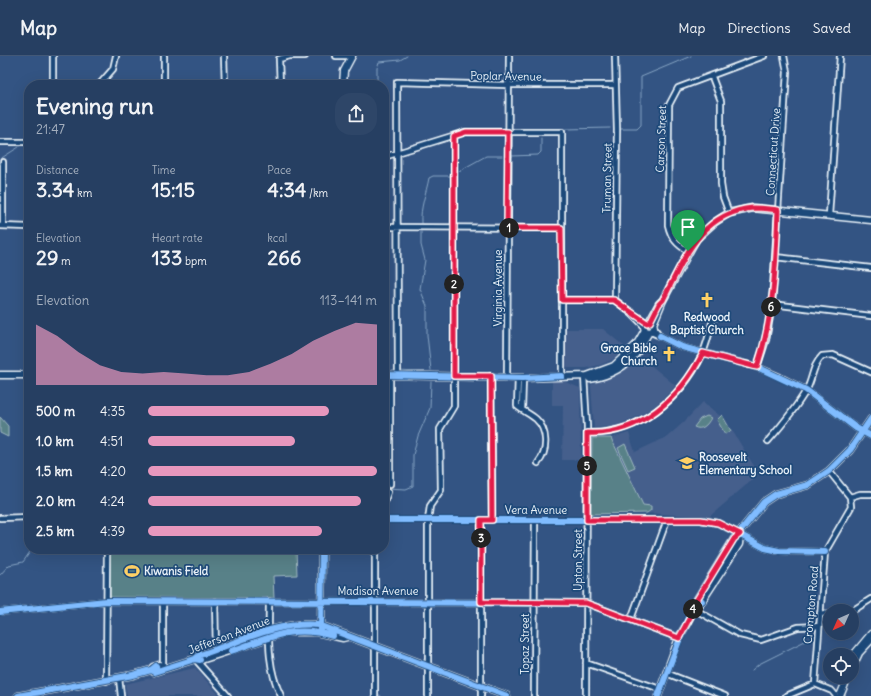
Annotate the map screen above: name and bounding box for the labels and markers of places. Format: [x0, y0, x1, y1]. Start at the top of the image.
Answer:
pin [671, 210, 705, 251]
pin: 1 [499, 218, 519, 238]
pin: 2 [444, 274, 464, 294]
church icon: Redwood Baptist Church [698, 291, 716, 309]
pin: 6 [761, 297, 781, 317]
place label: Redwood Baptist Church [670, 310, 744, 338]
place label: Grace Bible Church [600, 341, 658, 368]
church icon: Grace Bible Church [660, 345, 678, 363]
place label: Roosevelt Elementary School [699, 450, 792, 478]
school or university icon: Roosevelt Elementary School [678, 454, 696, 472]
pin: 5 [577, 456, 597, 476]
pin: 3 [471, 528, 491, 548]
sports icon: Kiwanis Field [123, 562, 141, 580]
place label: Kiwanis Field [144, 564, 209, 578]
pin: 4 [683, 599, 703, 619]

